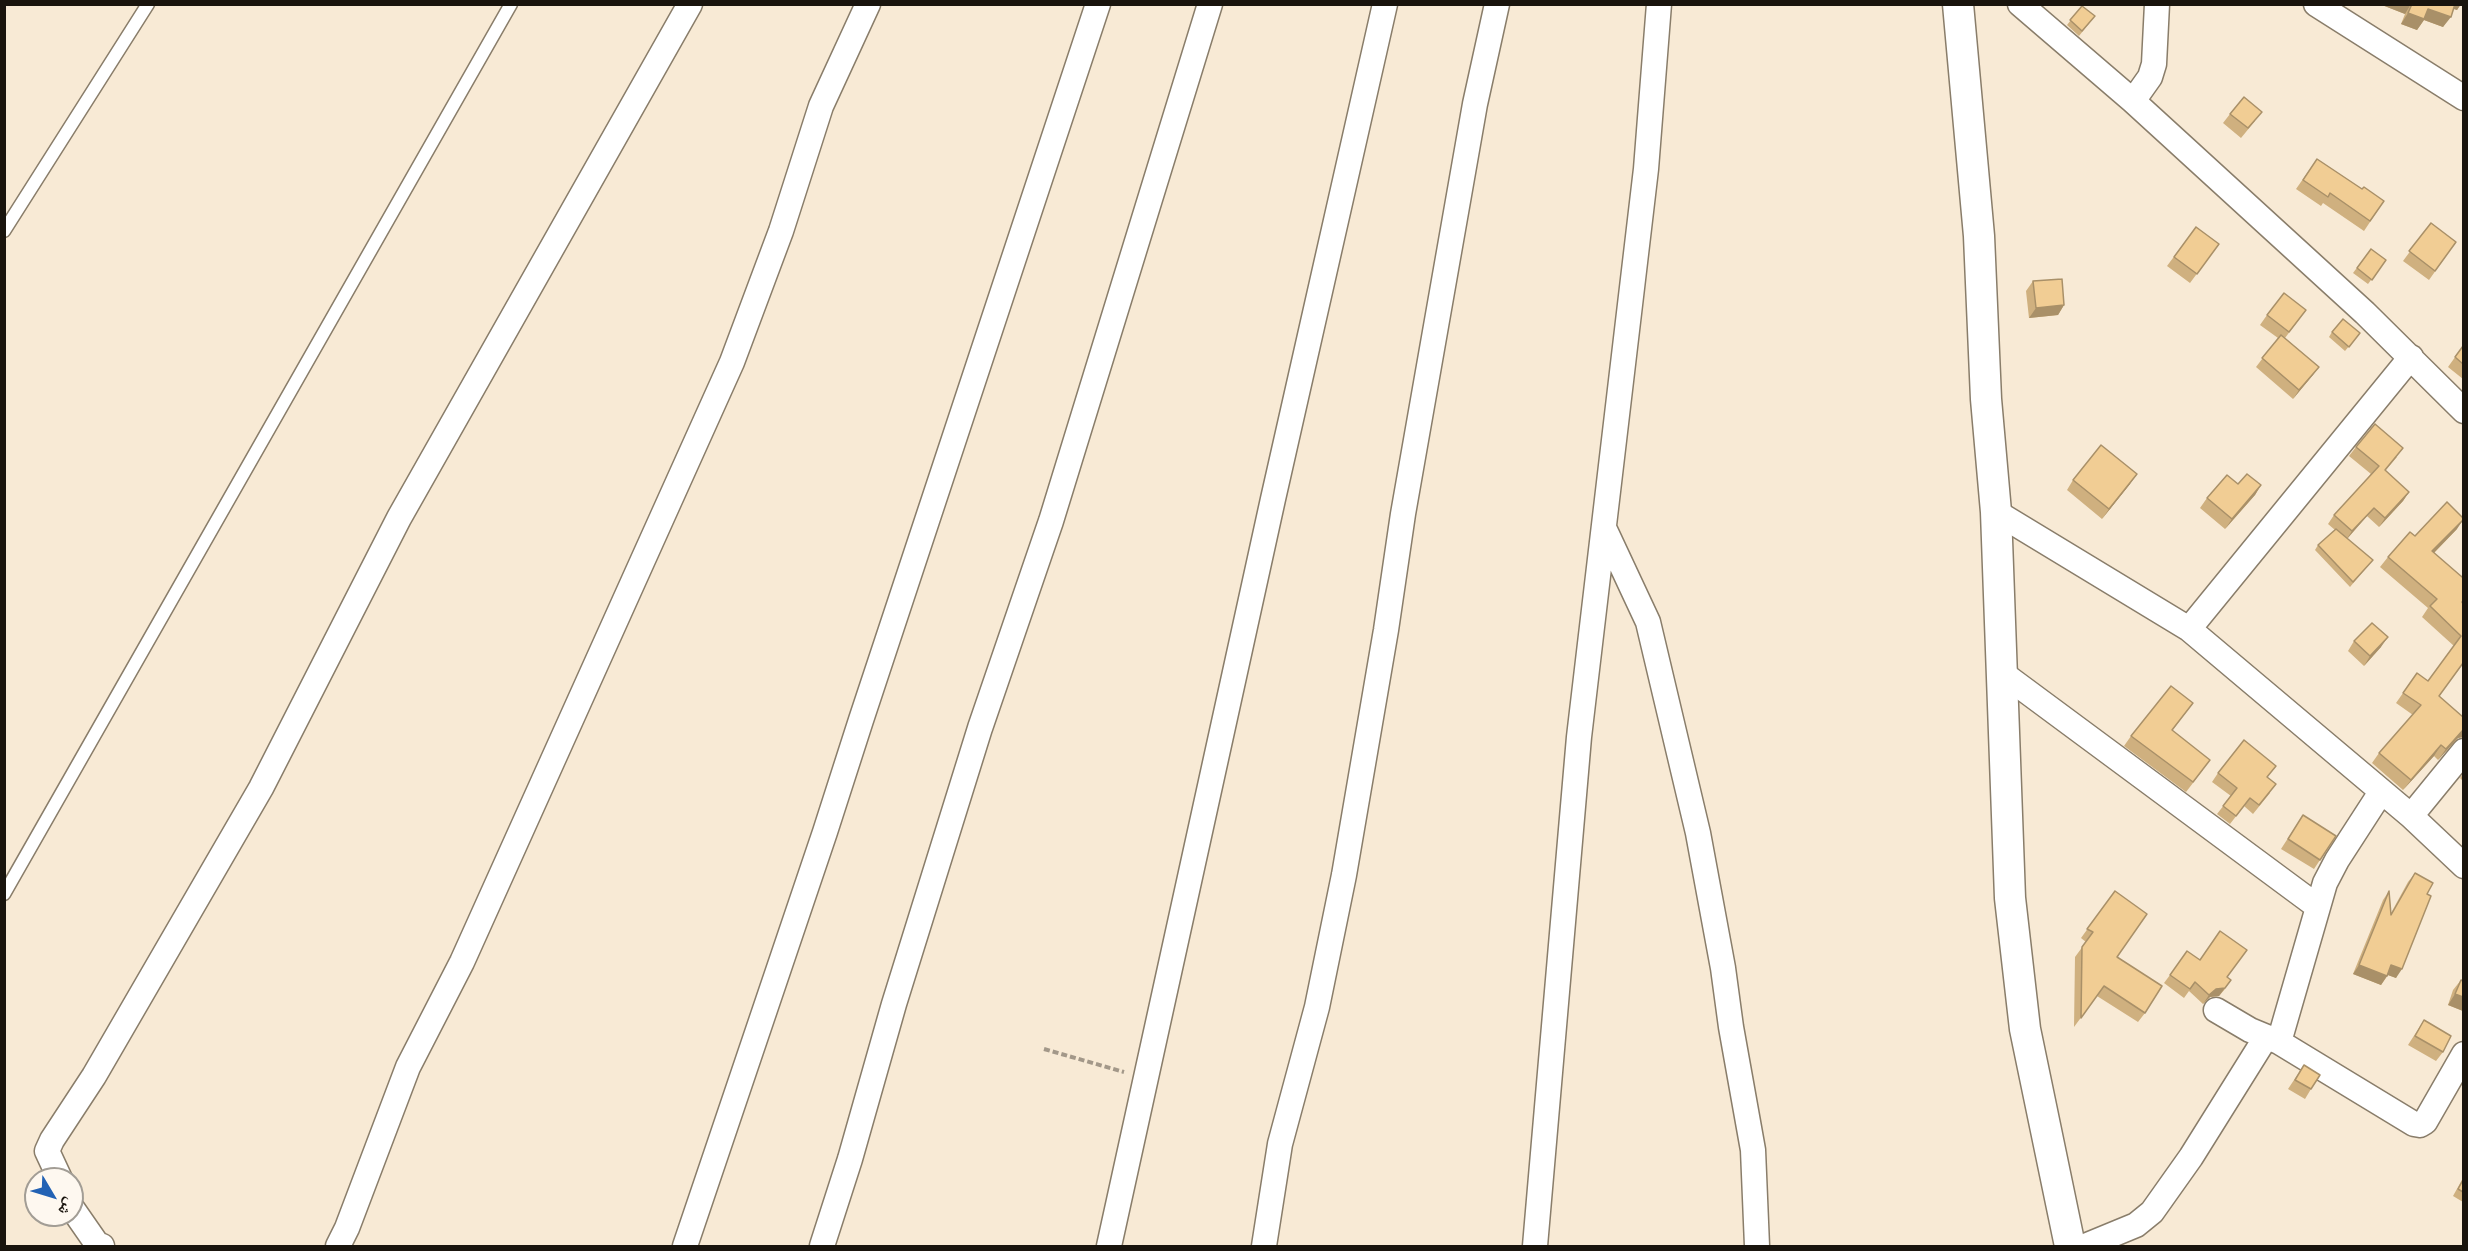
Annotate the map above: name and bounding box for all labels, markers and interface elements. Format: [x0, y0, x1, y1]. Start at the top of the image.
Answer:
north arrow [24, 1167, 84, 1227]
text: ش [54, 1194, 81, 1220]

